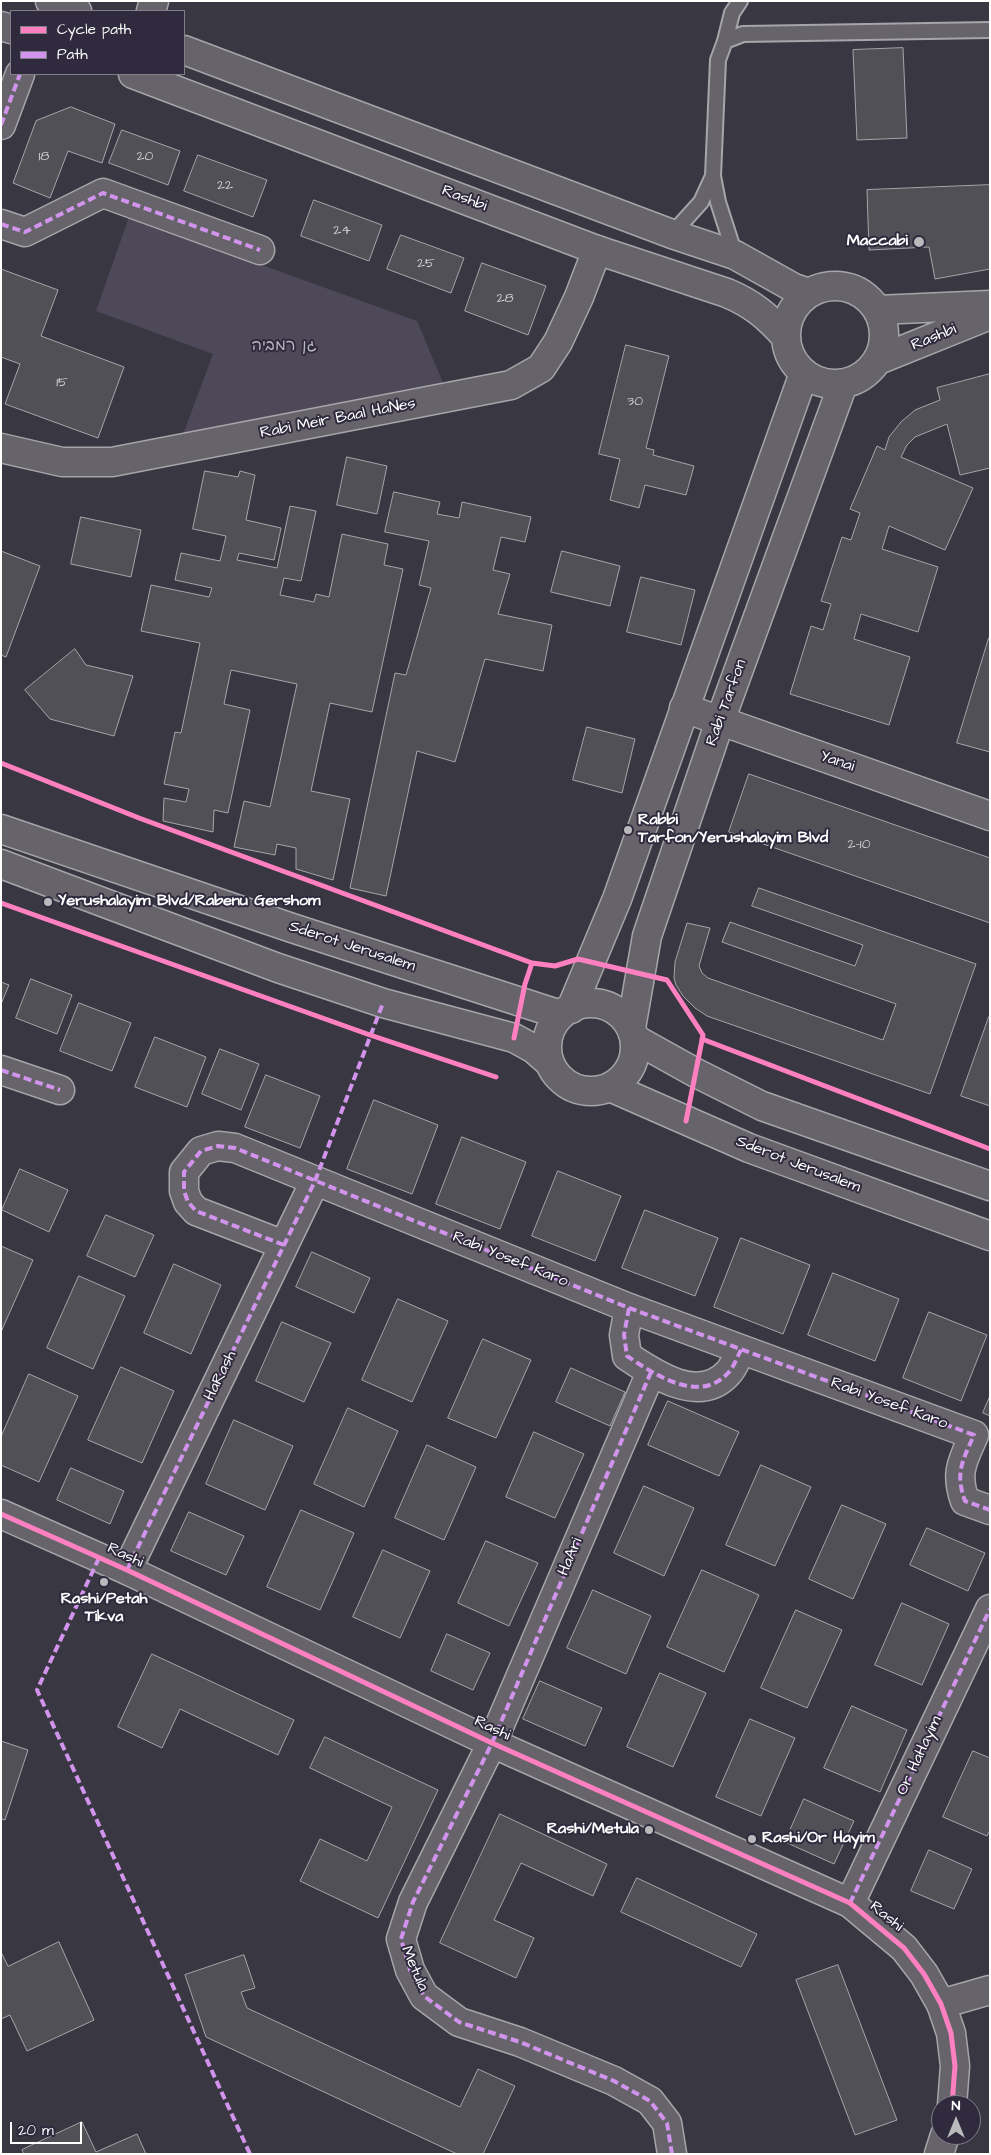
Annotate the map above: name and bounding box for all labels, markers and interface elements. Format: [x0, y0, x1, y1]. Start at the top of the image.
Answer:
legend [10, 10, 185, 75]
text: Cycle path [57, 19, 131, 40]
text: Path [57, 44, 88, 65]
house number: 18 [39, 149, 49, 165]
house number: 20 [137, 149, 153, 165]
house number: 22 [217, 178, 233, 194]
street label: Rashbi [439, 182, 489, 216]
house number: 24 [333, 223, 351, 239]
place label: Maccabi [847, 232, 908, 252]
marker: Maccabi [912, 235, 926, 249]
house number: 25 [417, 256, 435, 272]
house number: 28 [496, 291, 514, 307]
street label: Rashbi [909, 320, 959, 356]
park label: גן רמביה [252, 337, 316, 357]
house number: 15 [56, 375, 68, 391]
street label: Rabi Meir Baal HaNes [259, 394, 417, 444]
house number: 30 [627, 394, 643, 410]
street label: Rabi Tarfon [702, 657, 752, 749]
street label: Yanai [817, 747, 857, 777]
place label: Rabbi Tarfon/Yerushalayim Blvd [638, 811, 828, 849]
marker: Rabbi Tarfon/Yerushalayim Blvd [622, 824, 634, 836]
house number: 2-10 [848, 837, 870, 853]
place label: Yerushalayim Blvd/Rabenu Gershom [58, 892, 320, 912]
marker: Yerushalayim Blvd/Rabenu Gershom [42, 896, 54, 908]
street label: Sderot Jerusalem [286, 918, 418, 976]
street label: Sderot Jerusalem [733, 1132, 863, 1198]
street label: Rabi Yosef Karo [449, 1228, 571, 1292]
street label: HaRash [201, 1348, 241, 1404]
street label: Rabi Yosef Karo [828, 1374, 950, 1434]
street label: HaAri [554, 1535, 588, 1579]
street label: Rashi [104, 1539, 146, 1573]
marker: Rashi/Petah Tikva [98, 1576, 110, 1588]
place label: Rashi/Petah Tikva [61, 1590, 147, 1628]
street label: Rashi [471, 1712, 513, 1746]
street label: Or HaHayim [893, 1713, 947, 1799]
place label: Rashi/Metula [547, 1820, 639, 1840]
marker: Rashi/Metula [643, 1824, 655, 1836]
place label: Rashi/Or Hayim [762, 1829, 875, 1849]
marker: Rashi/Or Hayim [746, 1833, 758, 1845]
street label: Rashi [865, 1898, 907, 1936]
street label: Metula [396, 1944, 432, 1994]
north arrow [931, 2095, 981, 2145]
text: N [952, 2096, 960, 2116]
scale bar [12, 2112, 85, 2144]
text: 20 m [18, 2120, 54, 2141]

